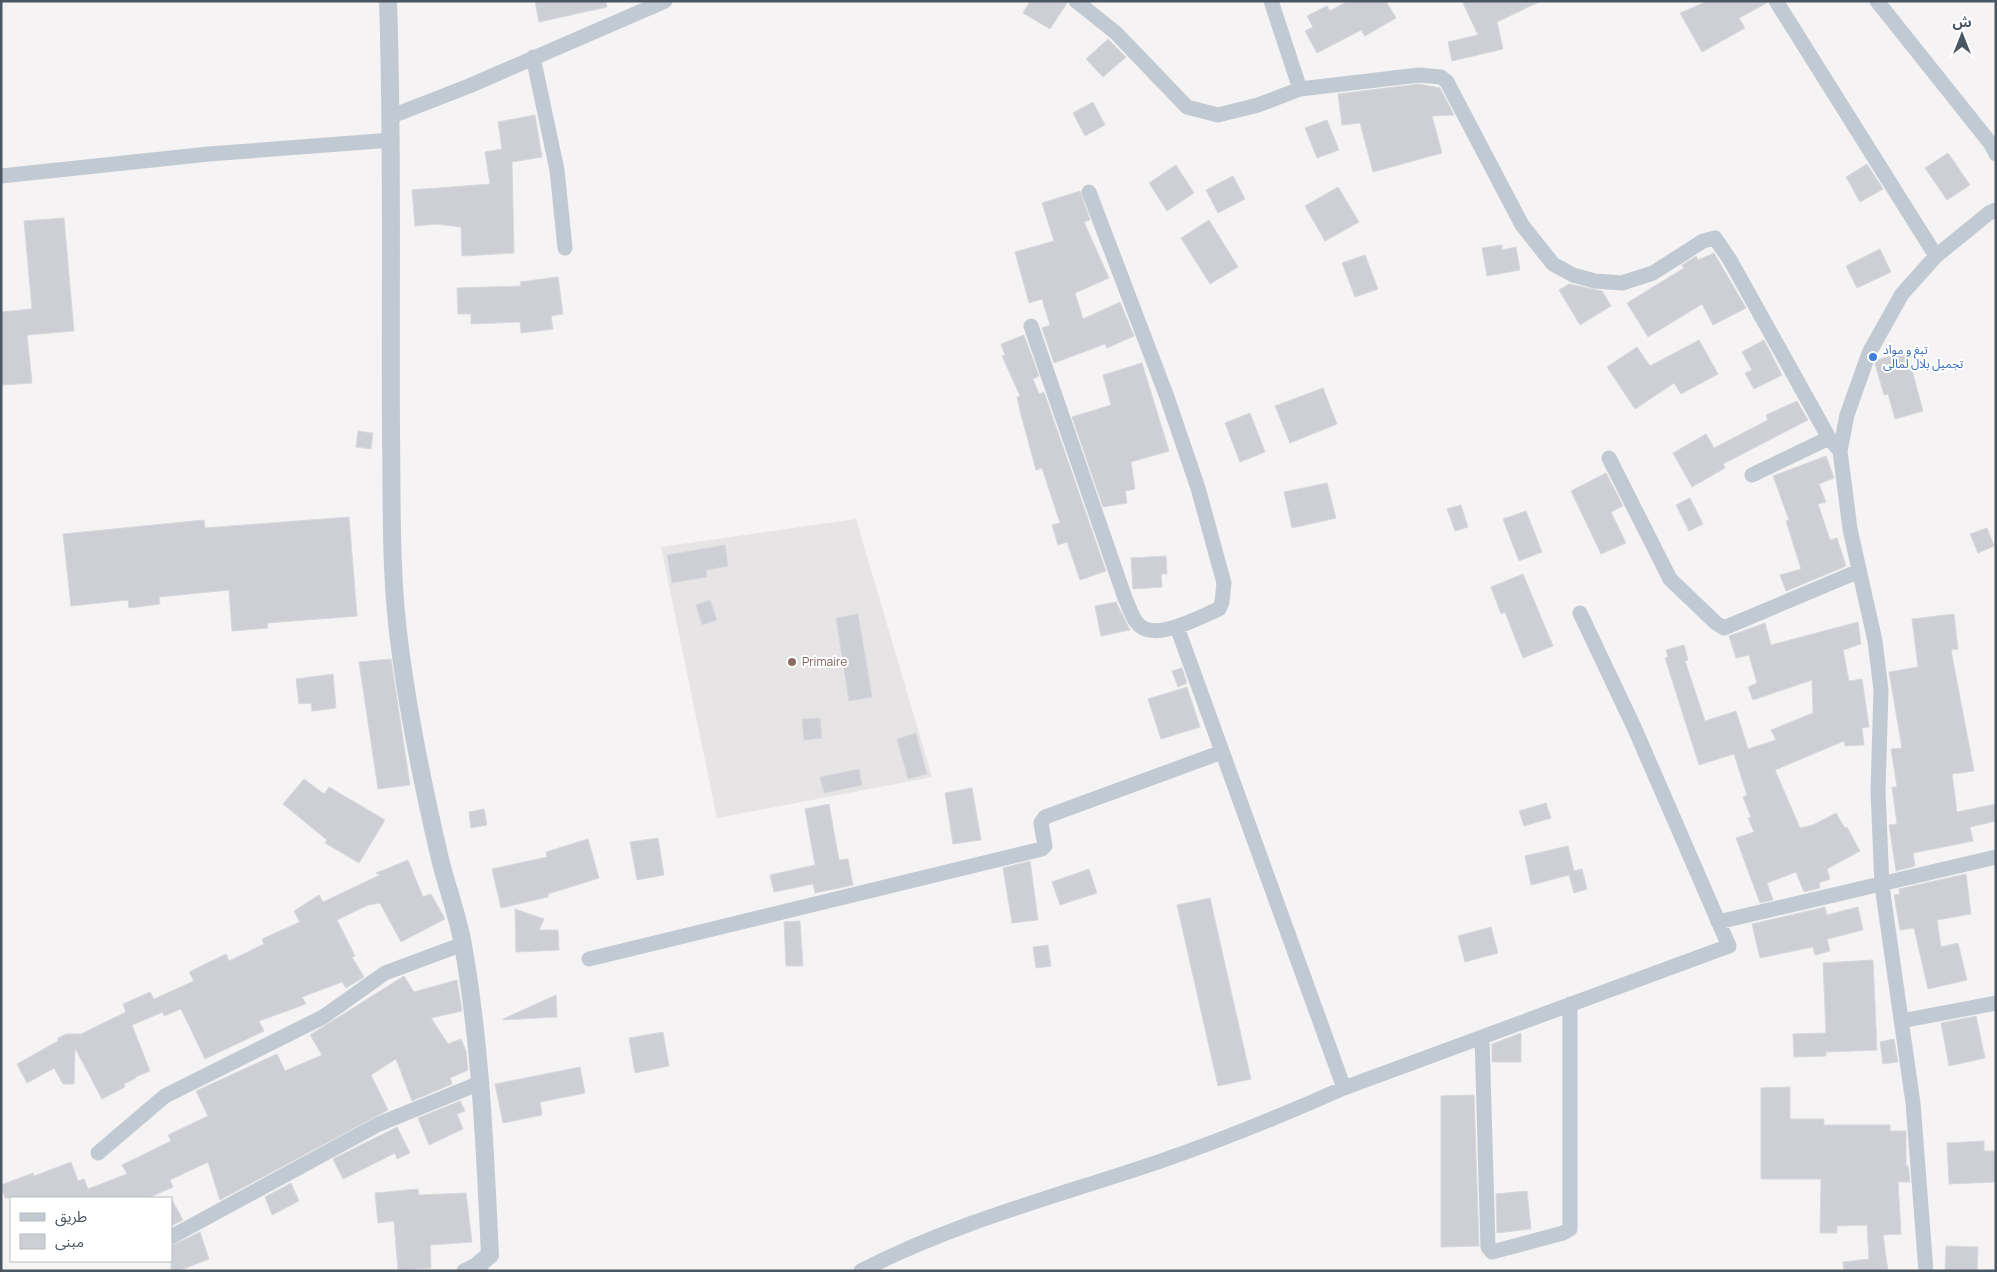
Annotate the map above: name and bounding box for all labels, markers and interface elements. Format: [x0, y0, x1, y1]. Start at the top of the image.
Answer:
north arrow [1937, 10, 1987, 60]
text: ش [1952, 12, 1972, 31]
place label: تبغ و مواد تجميل بلال لمالى [1883, 341, 1964, 372]
marker: تبغ و مواد تجميل بلال لمالى [1867, 351, 1879, 363]
place label: Primaire [802, 653, 847, 670]
marker: Primaire [786, 656, 798, 668]
legend [10, 1197, 172, 1262]
text: طريق [55, 1206, 87, 1227]
text: مبنى [55, 1231, 84, 1252]

